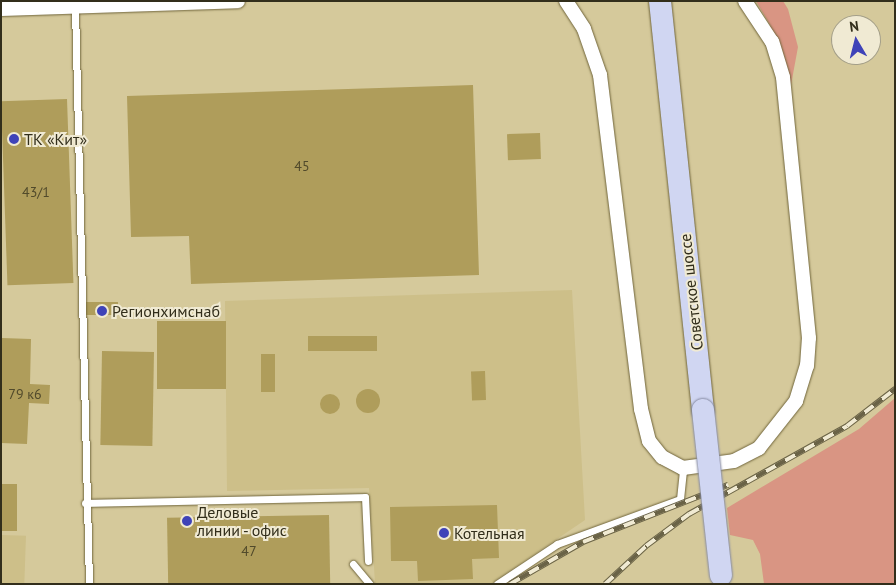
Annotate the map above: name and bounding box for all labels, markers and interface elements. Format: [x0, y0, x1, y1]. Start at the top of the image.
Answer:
north arrow [831, 15, 881, 65]
text: N [848, 17, 860, 36]
place label: ТК «Кит» [24, 129, 87, 149]
marker: ТК «Кит» [8, 133, 20, 145]
house number: 45 [294, 158, 310, 174]
house number: 43/1 [22, 184, 50, 200]
street label: Советское шоссе [675, 233, 707, 351]
place label: Регионхимснаб [112, 301, 220, 321]
marker: Регионхимснаб [96, 305, 108, 317]
house number: 79 к6 [8, 386, 42, 402]
place label: Деловые линии - офис [197, 502, 290, 540]
marker: Деловые линии - офис [181, 515, 193, 527]
place label: Котельная [454, 523, 525, 543]
marker: Котельная [438, 527, 450, 539]
house number: 47 [241, 543, 257, 559]

